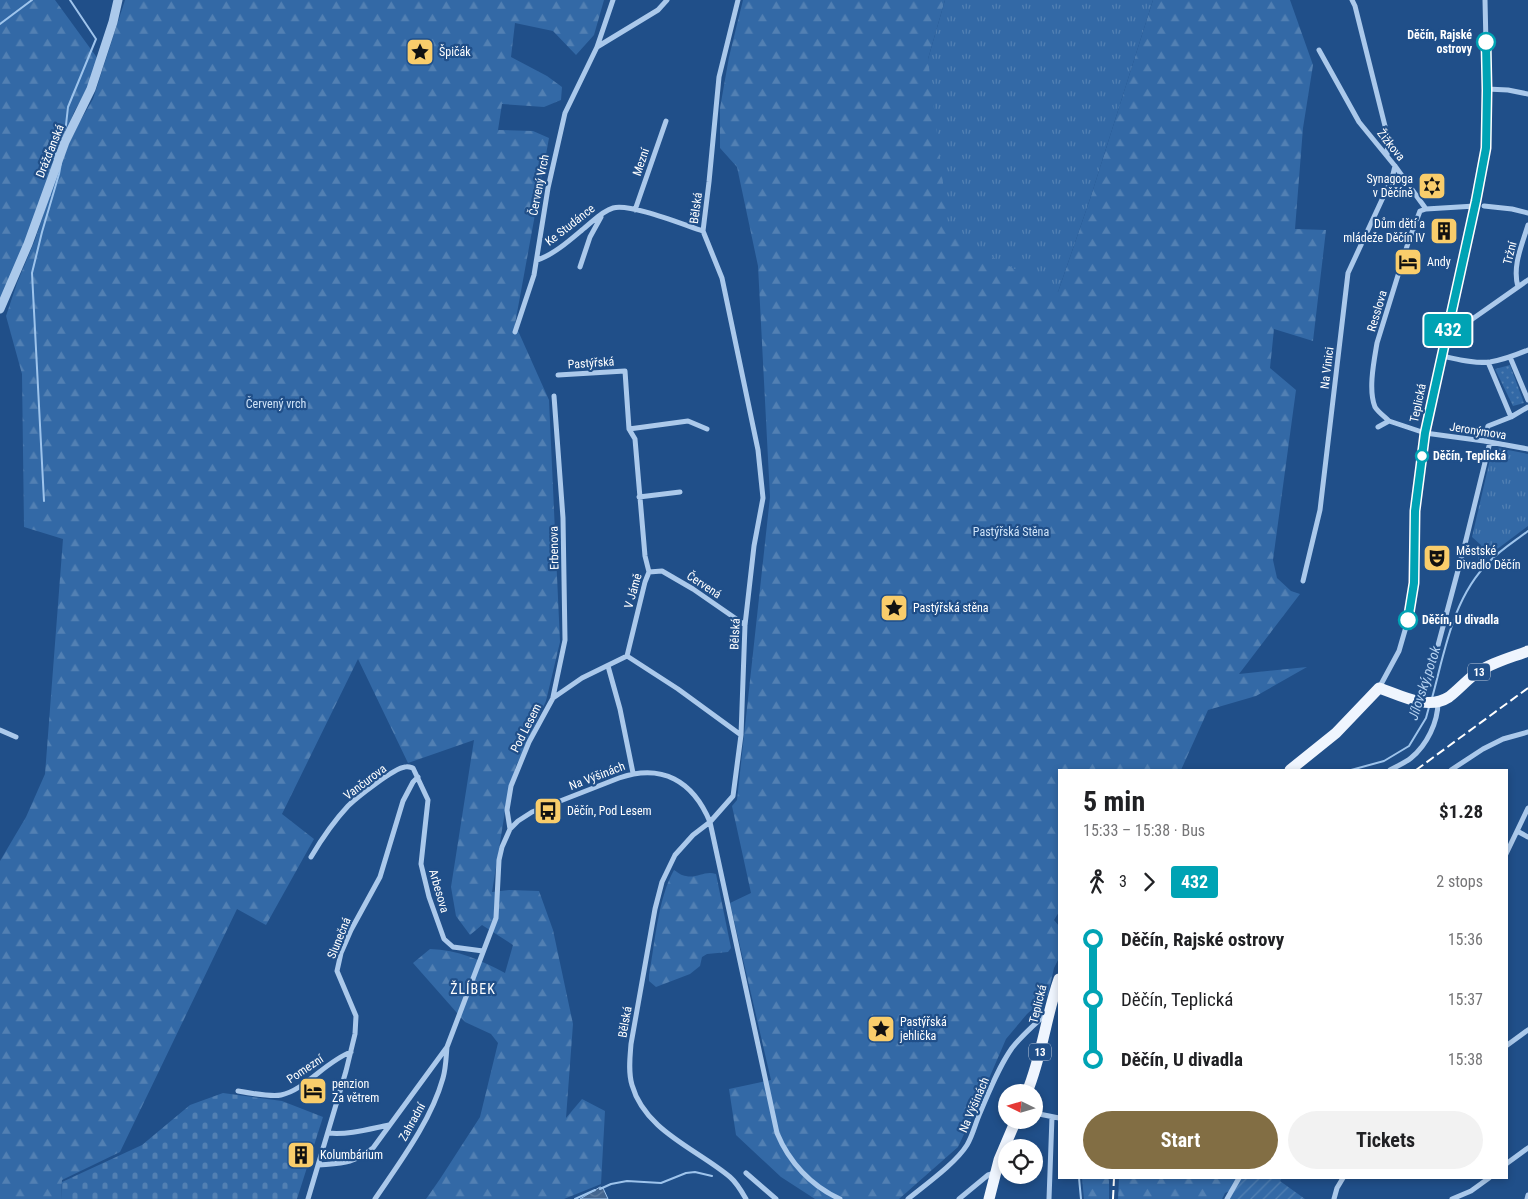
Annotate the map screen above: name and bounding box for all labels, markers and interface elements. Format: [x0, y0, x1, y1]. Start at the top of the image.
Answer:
place label: Děčín, Rajské ostrovy [1407, 28, 1473, 56]
marker: Děčín, Rajské ostrovy [1476, 32, 1496, 52]
place icon: Špičák [405, 37, 435, 67]
place label: Špičák [439, 44, 471, 59]
street label: Drážďanská [33, 122, 67, 180]
street label: Žižkova [1374, 126, 1409, 164]
street label: Mezní [630, 145, 653, 178]
street label: Červený Vrch [525, 153, 552, 217]
synagogue icon: Synagoga v Děčíně [1417, 171, 1447, 201]
place label: Synagoga v Děčíně [1367, 172, 1413, 200]
street label: Bělská [687, 191, 705, 225]
street label: Ke Studánce [542, 201, 598, 249]
building icon: Dům dětí a mládeže Děčín IV [1429, 216, 1459, 246]
place label: Dům dětí a mládeže Děčín IV [1343, 217, 1425, 245]
street label: Tržní [1500, 239, 1520, 266]
hotel icon: Andy [1393, 247, 1423, 277]
place label: Andy [1427, 255, 1451, 269]
street label: Resslova [1364, 288, 1390, 333]
line badge: 432 [1419, 314, 1477, 346]
text: 432 [1434, 319, 1462, 340]
street label: Na Vinici [1317, 346, 1337, 390]
street label: Pastýřská [567, 354, 615, 372]
street label: Teplická [1407, 382, 1429, 424]
park label: Červený vrch [246, 396, 306, 411]
street label: Jeronýmova [1448, 420, 1508, 442]
marker: Děčín, Teplická [1415, 449, 1429, 463]
place label: Děčín, Teplická [1433, 449, 1506, 463]
park label: Pastýřská Stěna [973, 525, 1049, 539]
street label: Erbenova [547, 526, 561, 570]
theatre icon: Městské Divadlo Děčín [1422, 543, 1452, 573]
place label: Městské Divadlo Děčín [1456, 544, 1521, 572]
street label: Červená [684, 568, 725, 601]
street label: V Jámě [621, 572, 645, 610]
place icon: Pastýřská stěna [879, 593, 909, 623]
place label: Pastýřská stěna [913, 601, 989, 615]
marker: Děčín, U divadla [1398, 610, 1418, 630]
place label: Děčín, U divadla [1422, 613, 1499, 627]
street label: Bělská [727, 618, 743, 650]
water label: Jílovský potok [1405, 643, 1444, 722]
road number: 13 [1468, 664, 1490, 680]
street label: Pod Lesem [508, 701, 544, 755]
street label: Na Výšinách [567, 759, 627, 793]
street label: Vančurova [341, 761, 389, 803]
text: 5 min [1083, 785, 1145, 818]
bus stop icon: Děčín, Pod Lesem [533, 796, 563, 826]
text: $1.28 [1439, 800, 1483, 823]
place label: Děčín, Pod Lesem [567, 804, 652, 818]
text: 15:33 – 15:38 · Bus [1083, 821, 1205, 840]
street label: Arbesova [426, 868, 452, 914]
icon: walk [1083, 868, 1111, 896]
icon: forward [1135, 868, 1163, 896]
text: 432 [1181, 871, 1208, 892]
text: 3 [1119, 872, 1127, 891]
text: 2 stops [1436, 872, 1483, 891]
street label: Slunečná [324, 915, 354, 961]
text: Děčín, Rajské ostrovy [1121, 928, 1284, 951]
text: 15:36 [1448, 930, 1483, 949]
district label: ŽLÍBEK [450, 980, 496, 997]
street label: Teplická [1026, 983, 1050, 1025]
text: Děčín, Teplická [1121, 988, 1233, 1011]
text: 15:37 [1448, 990, 1483, 1009]
street label: Bělská [615, 1005, 635, 1039]
place icon: Pastýřská jehlička [866, 1014, 896, 1044]
place label: Pastýřská jehlička [899, 1015, 947, 1043]
road number: 13 [1029, 1044, 1051, 1060]
text: Děčín, U divadla [1121, 1048, 1243, 1071]
text: 15:38 [1448, 1050, 1483, 1069]
street label: Pomezní [284, 1051, 327, 1086]
street label: Na Výšinách [956, 1075, 992, 1135]
hotel icon: penzion Za větrem [298, 1076, 328, 1106]
place label: penzion Za větrem [332, 1077, 379, 1105]
north arrow [998, 1084, 1042, 1129]
map controls [998, 1084, 1043, 1184]
street label: Zahradní [396, 1099, 429, 1144]
button: Start [1083, 1111, 1278, 1169]
button: Tickets [1288, 1111, 1483, 1169]
button: locate [998, 1139, 1043, 1184]
building icon: Kolumbárium [286, 1140, 316, 1170]
place label: Kolumbárium [320, 1148, 383, 1162]

